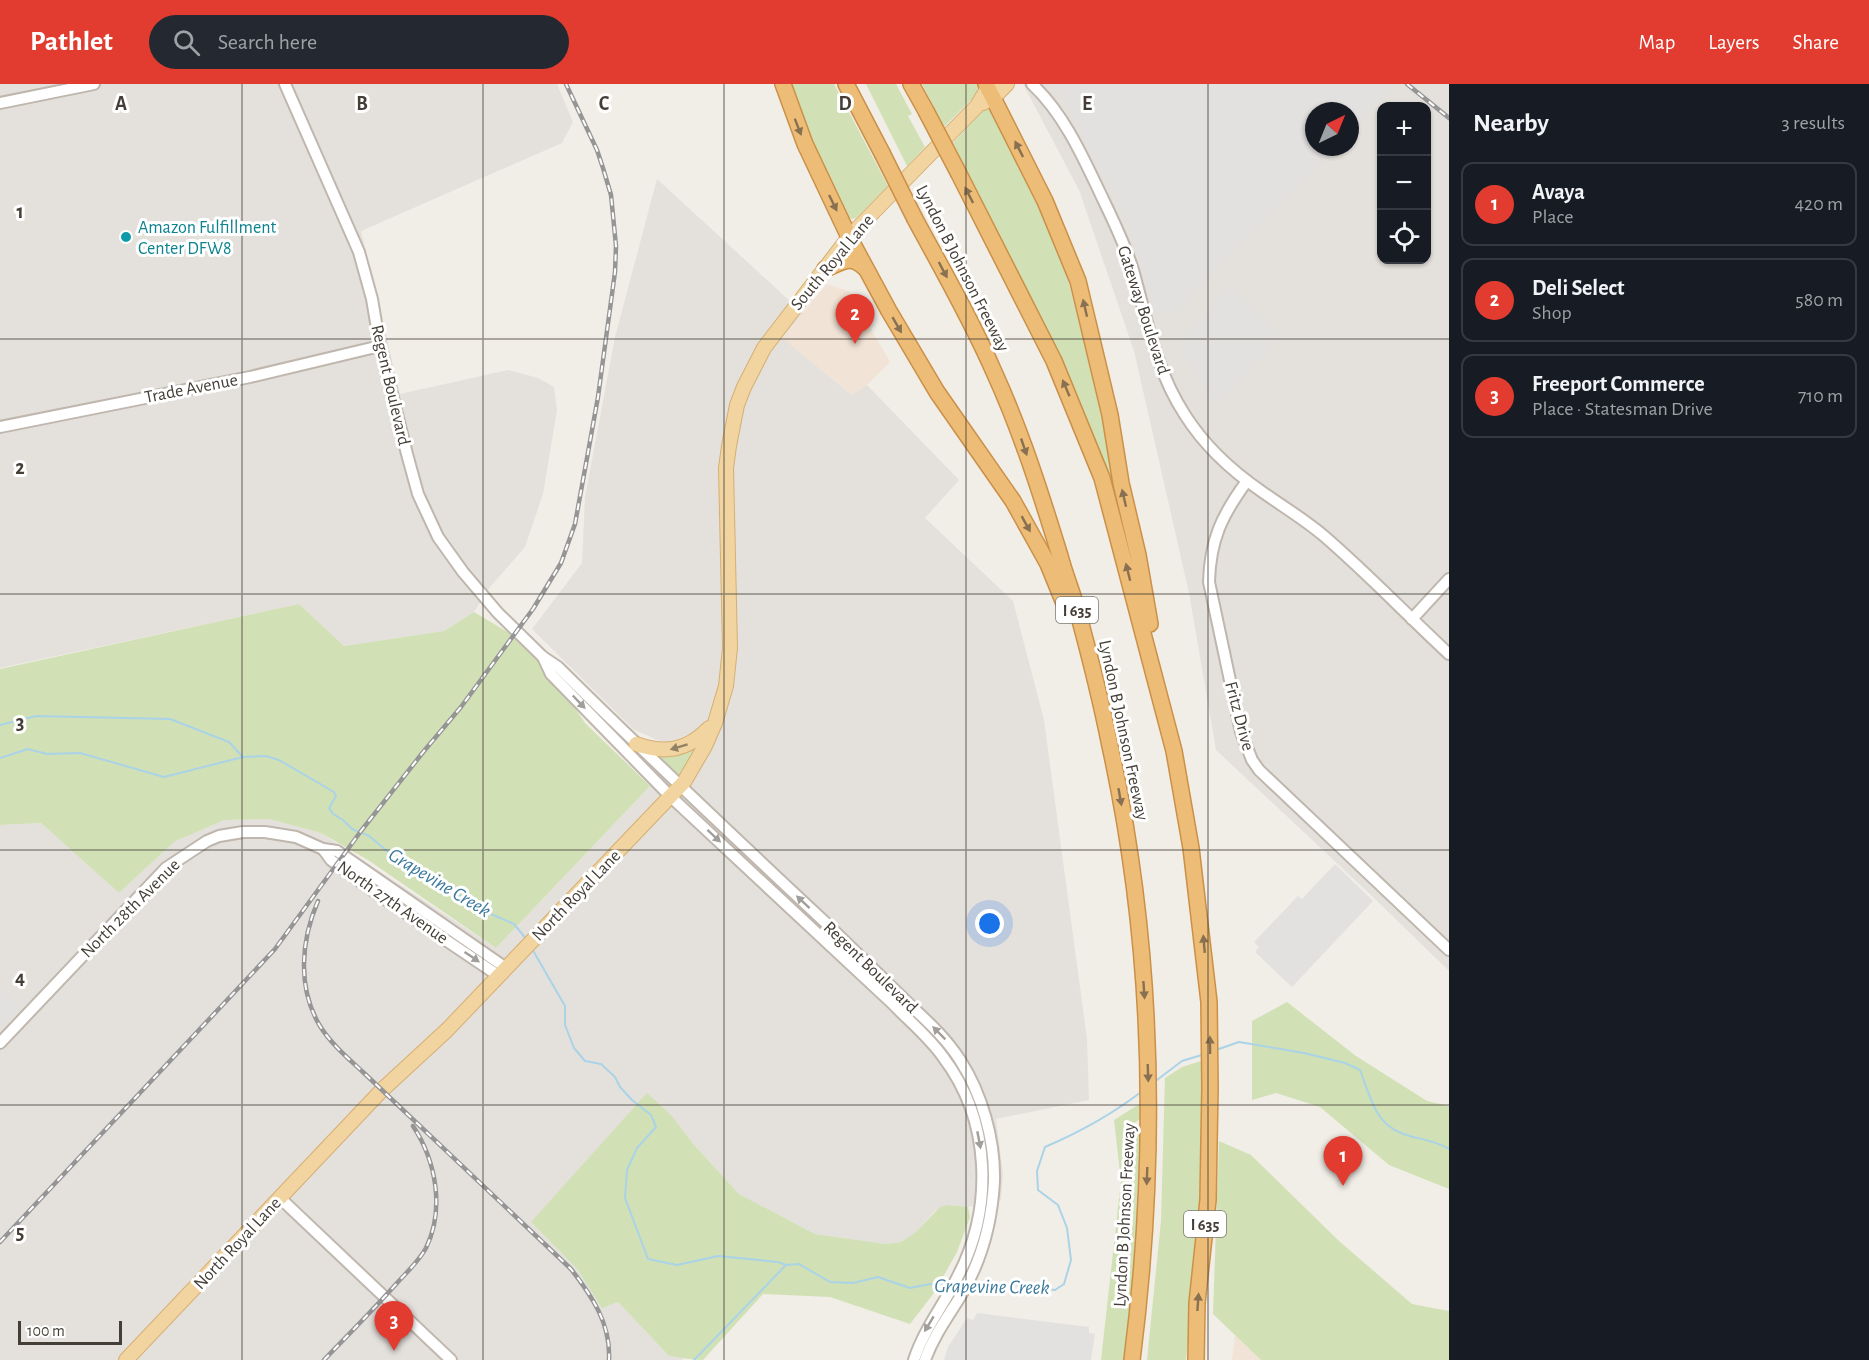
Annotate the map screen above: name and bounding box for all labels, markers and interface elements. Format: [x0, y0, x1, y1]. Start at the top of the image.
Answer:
search box [149, 15, 569, 69]
icon: search [170, 26, 203, 59]
text: Pathlet [30, 28, 113, 56]
text: Search here [218, 31, 317, 53]
text: Map [1639, 32, 1675, 53]
text: Layers [1708, 32, 1759, 53]
text: Share [1792, 32, 1839, 53]
text: A [115, 94, 127, 114]
text: B [356, 94, 368, 114]
text: C [599, 94, 610, 114]
text: D [838, 94, 852, 114]
text: E [1082, 94, 1092, 114]
north arrow [1305, 102, 1359, 156]
map controls [1377, 102, 1431, 264]
button: + [1377, 102, 1431, 156]
text: Nearby [1473, 110, 1549, 136]
text: 3 results [1781, 113, 1845, 133]
one-way arrow [794, 118, 803, 136]
one-way arrow [1014, 141, 1024, 158]
button: − [1377, 156, 1431, 210]
text: Avaya [1532, 181, 1585, 203]
street label: Lyndon B Johnson Freeway [912, 182, 1012, 355]
one-way arrow [964, 186, 974, 203]
one-way arrow [828, 194, 838, 211]
text: 1 [1491, 194, 1498, 214]
text: 420 m [1794, 194, 1843, 214]
text: 1 [16, 202, 24, 222]
text: Place [1532, 207, 1573, 227]
button: locate [1377, 210, 1431, 264]
street label: South Royal Lane [788, 211, 878, 314]
place label: Amazon Fulfillment Center DFW8 [138, 219, 276, 258]
marker: Amazon Fulfillment Center DFW8 [119, 230, 133, 244]
street label: Gateway Boulevard [1114, 244, 1172, 377]
one-way arrow [938, 262, 948, 279]
text: Deli Select [1532, 277, 1624, 299]
text: 2 [1490, 290, 1499, 310]
text: 580 m [1795, 290, 1843, 310]
pin: 2 [836, 294, 874, 344]
one-way arrow [1079, 298, 1089, 317]
text: Shop [1532, 303, 1572, 323]
one-way arrow [892, 317, 902, 334]
street label: Regent Boulevard [367, 323, 413, 447]
street label: Trade Avenue [143, 371, 239, 407]
text: Freeport Commerce [1532, 373, 1705, 395]
one-way arrow [1061, 379, 1070, 397]
text: 3 [1490, 386, 1499, 406]
text: 710 m [1798, 386, 1843, 406]
text: Place · Statesman Drive [1532, 399, 1713, 419]
one-way arrow [1020, 438, 1030, 456]
text: 2 [15, 458, 25, 478]
one-way arrow [1119, 489, 1129, 508]
one-way arrow [1021, 515, 1031, 532]
one-way arrow [1122, 563, 1132, 582]
road number: I 635 [1056, 597, 1098, 623]
street label: Lyndon B Johnson Freeway [1095, 638, 1151, 822]
street label: Fritz Drive [1221, 680, 1257, 753]
one-way arrow [572, 695, 586, 710]
text: 3 [16, 713, 24, 733]
one-way arrow [670, 743, 688, 752]
one-way arrow [1116, 788, 1125, 807]
one-way arrow [707, 829, 722, 843]
water label: Grapevine Creek [385, 845, 494, 921]
street label: North Royal Lane [529, 847, 624, 945]
street label: North 28th Avenue [78, 856, 184, 962]
street label: North 27th Avenue [334, 858, 451, 948]
one-way arrow [797, 896, 811, 910]
your location [975, 909, 1004, 938]
street label: Regent Boulevard [820, 918, 921, 1017]
one-way arrow [1199, 934, 1209, 953]
one-way arrow [463, 951, 479, 963]
text: 4 [15, 968, 25, 988]
one-way arrow [1139, 981, 1149, 1000]
one-way arrow [931, 1026, 946, 1040]
one-way arrow [1205, 1035, 1215, 1054]
one-way arrow [1144, 1064, 1153, 1083]
street label: Lyndon B Johnson Freeway [1111, 1122, 1139, 1307]
one-way arrow [975, 1130, 984, 1149]
pin: 1 [1324, 1136, 1362, 1186]
one-way arrow [1143, 1166, 1152, 1185]
street label: North Royal Lane [191, 1194, 285, 1293]
road number: I 635 [1184, 1211, 1226, 1237]
text: 5 [16, 1223, 24, 1243]
water label: Grapevine Creek [934, 1276, 1050, 1298]
one-way arrow [1193, 1292, 1202, 1311]
pin: 3 [374, 1302, 414, 1351]
one-way arrow [924, 1316, 935, 1332]
scale bar [18, 1318, 122, 1346]
text: 100 m [27, 1323, 65, 1339]

